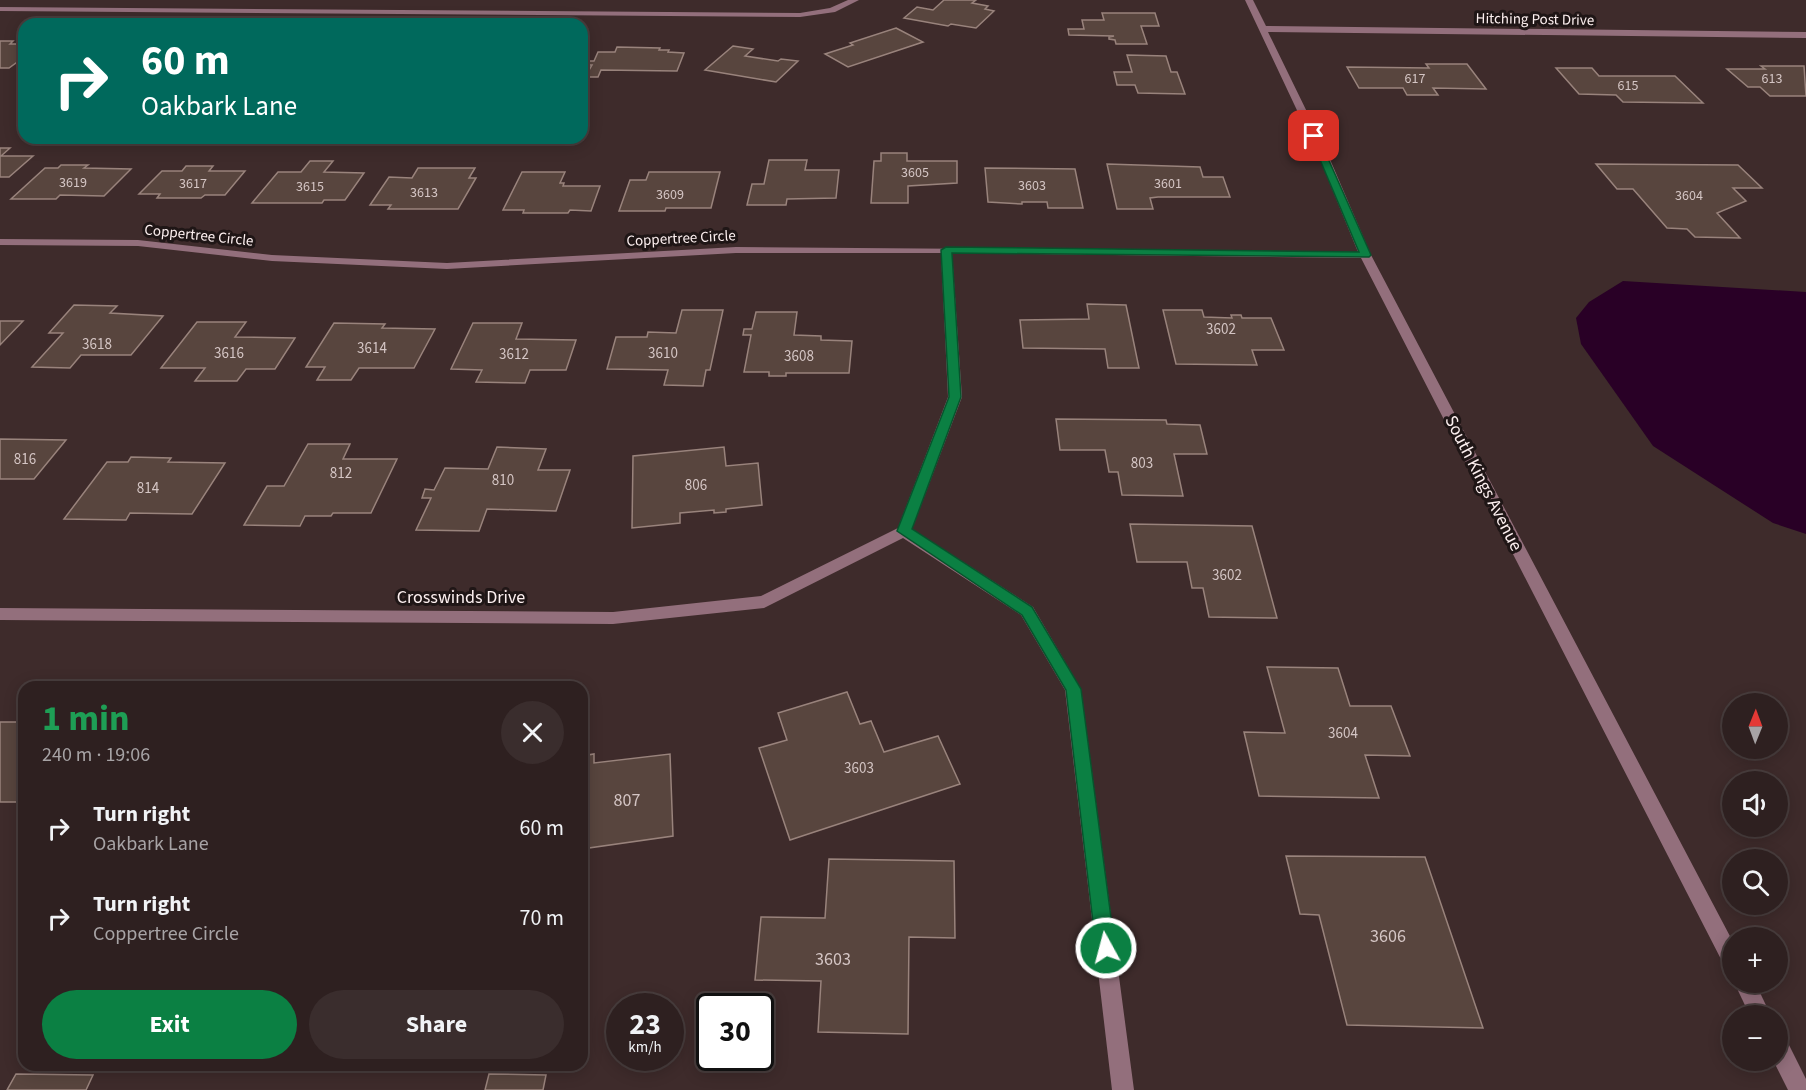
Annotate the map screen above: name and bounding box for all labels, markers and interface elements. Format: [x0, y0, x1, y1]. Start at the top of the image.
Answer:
street label: Hitching Post Drive [1476, 8, 1594, 31]
text: 60 m [141, 31, 230, 91]
icon: right [42, 42, 120, 120]
house number: 617 [1405, 69, 1425, 89]
house number: 613 [1762, 69, 1782, 89]
house number: 615 [1618, 76, 1638, 96]
text: Oakbark Lane [141, 87, 297, 126]
pin [1288, 110, 1339, 161]
icon: arrive [1297, 119, 1330, 152]
house number: 3605 [901, 163, 929, 183]
house number: 3619 [59, 173, 87, 193]
house number: 3617 [179, 174, 207, 194]
house number: 3601 [1154, 174, 1182, 194]
house number: 3603 [1018, 176, 1046, 196]
house number: 3615 [296, 177, 324, 197]
house number: 3613 [410, 183, 438, 203]
house number: 3609 [656, 185, 684, 205]
house number: 3604 [1675, 186, 1703, 206]
street label: Coppertree Circle [143, 219, 254, 252]
street label: Coppertree Circle [626, 225, 736, 252]
house number: 3602 [1206, 319, 1236, 340]
house number: 3618 [82, 334, 112, 355]
house number: 3614 [357, 338, 387, 359]
house number: 3616 [214, 343, 244, 364]
house number: 3610 [648, 343, 678, 364]
house number: 3612 [499, 344, 529, 365]
house number: 3608 [784, 346, 814, 367]
street label: South Kings Avenue [1439, 411, 1529, 555]
house number: 816 [14, 449, 36, 470]
house number: 803 [1131, 453, 1153, 474]
house number: 812 [330, 463, 352, 484]
house number: 810 [492, 470, 514, 491]
house number: 806 [685, 475, 707, 496]
house number: 814 [137, 478, 160, 499]
house number: 3602 [1212, 565, 1242, 586]
street label: Crosswinds Drive [397, 585, 525, 610]
text: 1 min [42, 693, 130, 744]
north arrow [1722, 693, 1788, 759]
map controls [1722, 693, 1788, 1071]
button: close [501, 701, 564, 764]
house number: 3604 [1328, 723, 1358, 744]
text: 240 m · 19:06 [42, 741, 150, 769]
house number: 3603 [844, 758, 874, 779]
button: sound [1722, 771, 1788, 837]
house number: 807 [614, 788, 640, 813]
text: Turn right [93, 798, 190, 830]
icon: right [42, 812, 75, 845]
text: 60 m [519, 812, 564, 844]
text: Oakbark Lane [93, 830, 209, 858]
button: search [1722, 849, 1788, 915]
text: Turn right [93, 888, 190, 920]
icon: right [42, 902, 75, 935]
text: 70 m [519, 902, 564, 934]
position arrow [1074, 916, 1138, 980]
text: Coppertree Circle [93, 920, 239, 948]
house number: 3606 [1370, 924, 1406, 949]
button: + [1722, 927, 1788, 993]
house number: 3603 [815, 947, 851, 972]
button: Exit [42, 990, 297, 1059]
button: Share [309, 990, 564, 1059]
speed limit sign: 30 [696, 993, 774, 1071]
text: 23 [629, 1003, 661, 1046]
button: − [1722, 1005, 1788, 1071]
text: km/h [628, 1037, 662, 1058]

